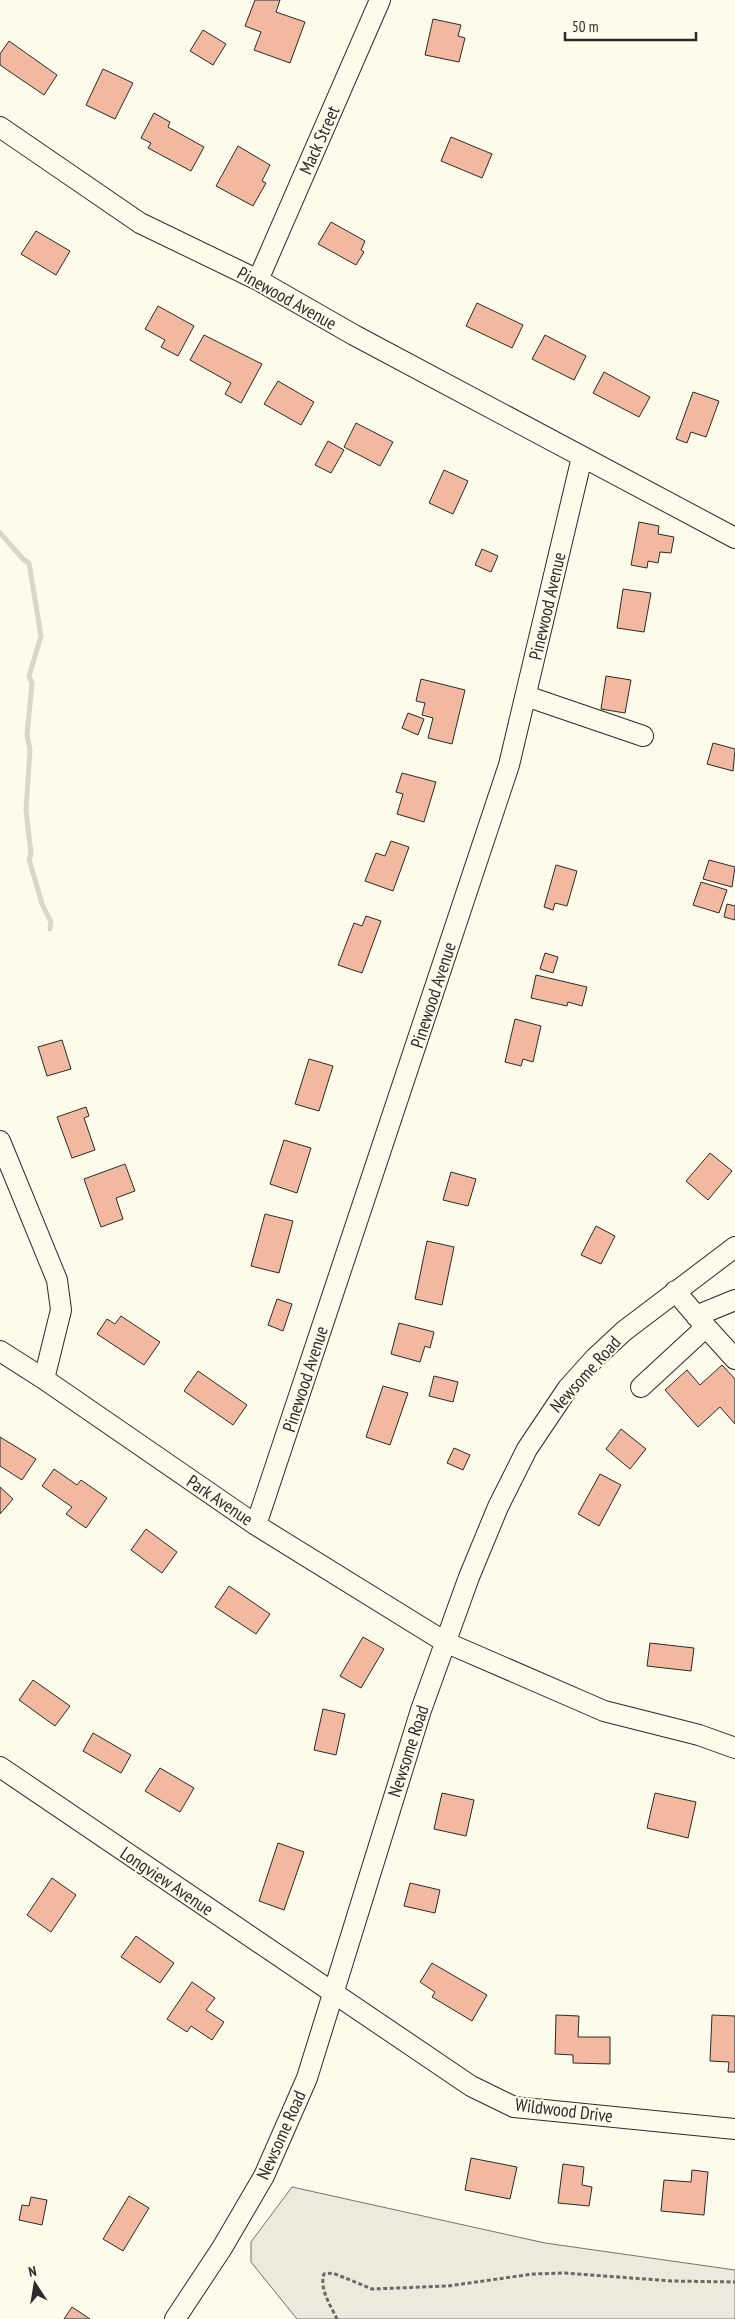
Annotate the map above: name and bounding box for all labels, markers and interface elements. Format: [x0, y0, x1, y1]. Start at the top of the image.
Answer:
scale bar [565, 10, 696, 42]
text: 50 m [572, 17, 598, 36]
street label: Mack Street [294, 102, 344, 178]
street label: Pinewood Avenue [233, 261, 341, 335]
street label: Pinewood Avenue [523, 550, 571, 662]
street label: Pinewood Avenue [405, 939, 461, 1051]
street label: Pinewood Avenue [277, 1323, 333, 1435]
street label: Newsome Road [545, 1331, 625, 1417]
street label: Park Avenue [182, 1469, 258, 1531]
street label: Newsome Road [382, 1702, 434, 1800]
street label: Longview Avenue [116, 1841, 218, 1921]
street label: Newsome Road [251, 2087, 311, 2183]
street label: Wildwood Drive [514, 2093, 614, 2127]
north arrow [10, 2259, 60, 2309]
text: N [27, 2262, 38, 2281]

